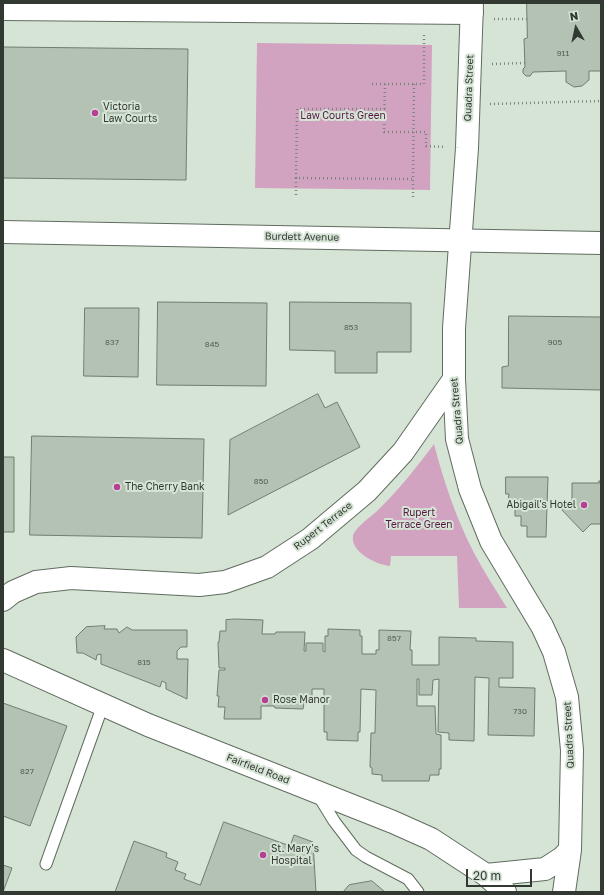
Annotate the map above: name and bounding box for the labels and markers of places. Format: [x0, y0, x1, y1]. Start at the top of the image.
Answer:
place label: Victoria Law Courts [103, 101, 157, 124]
marker: Victoria Law Courts [90, 108, 100, 118]
place label: The Cherry Bank [125, 481, 205, 493]
marker: The Cherry Bank [112, 482, 122, 492]
place label: Abigail's Hotel [507, 499, 576, 511]
marker: Abigail's Hotel [579, 500, 589, 510]
place label: Rose Manor [273, 694, 330, 706]
marker: Rose Manor [260, 695, 270, 705]
place label: St. Mary's Hospital [271, 843, 319, 866]
marker: St. Mary's Hospital [258, 850, 268, 860]

